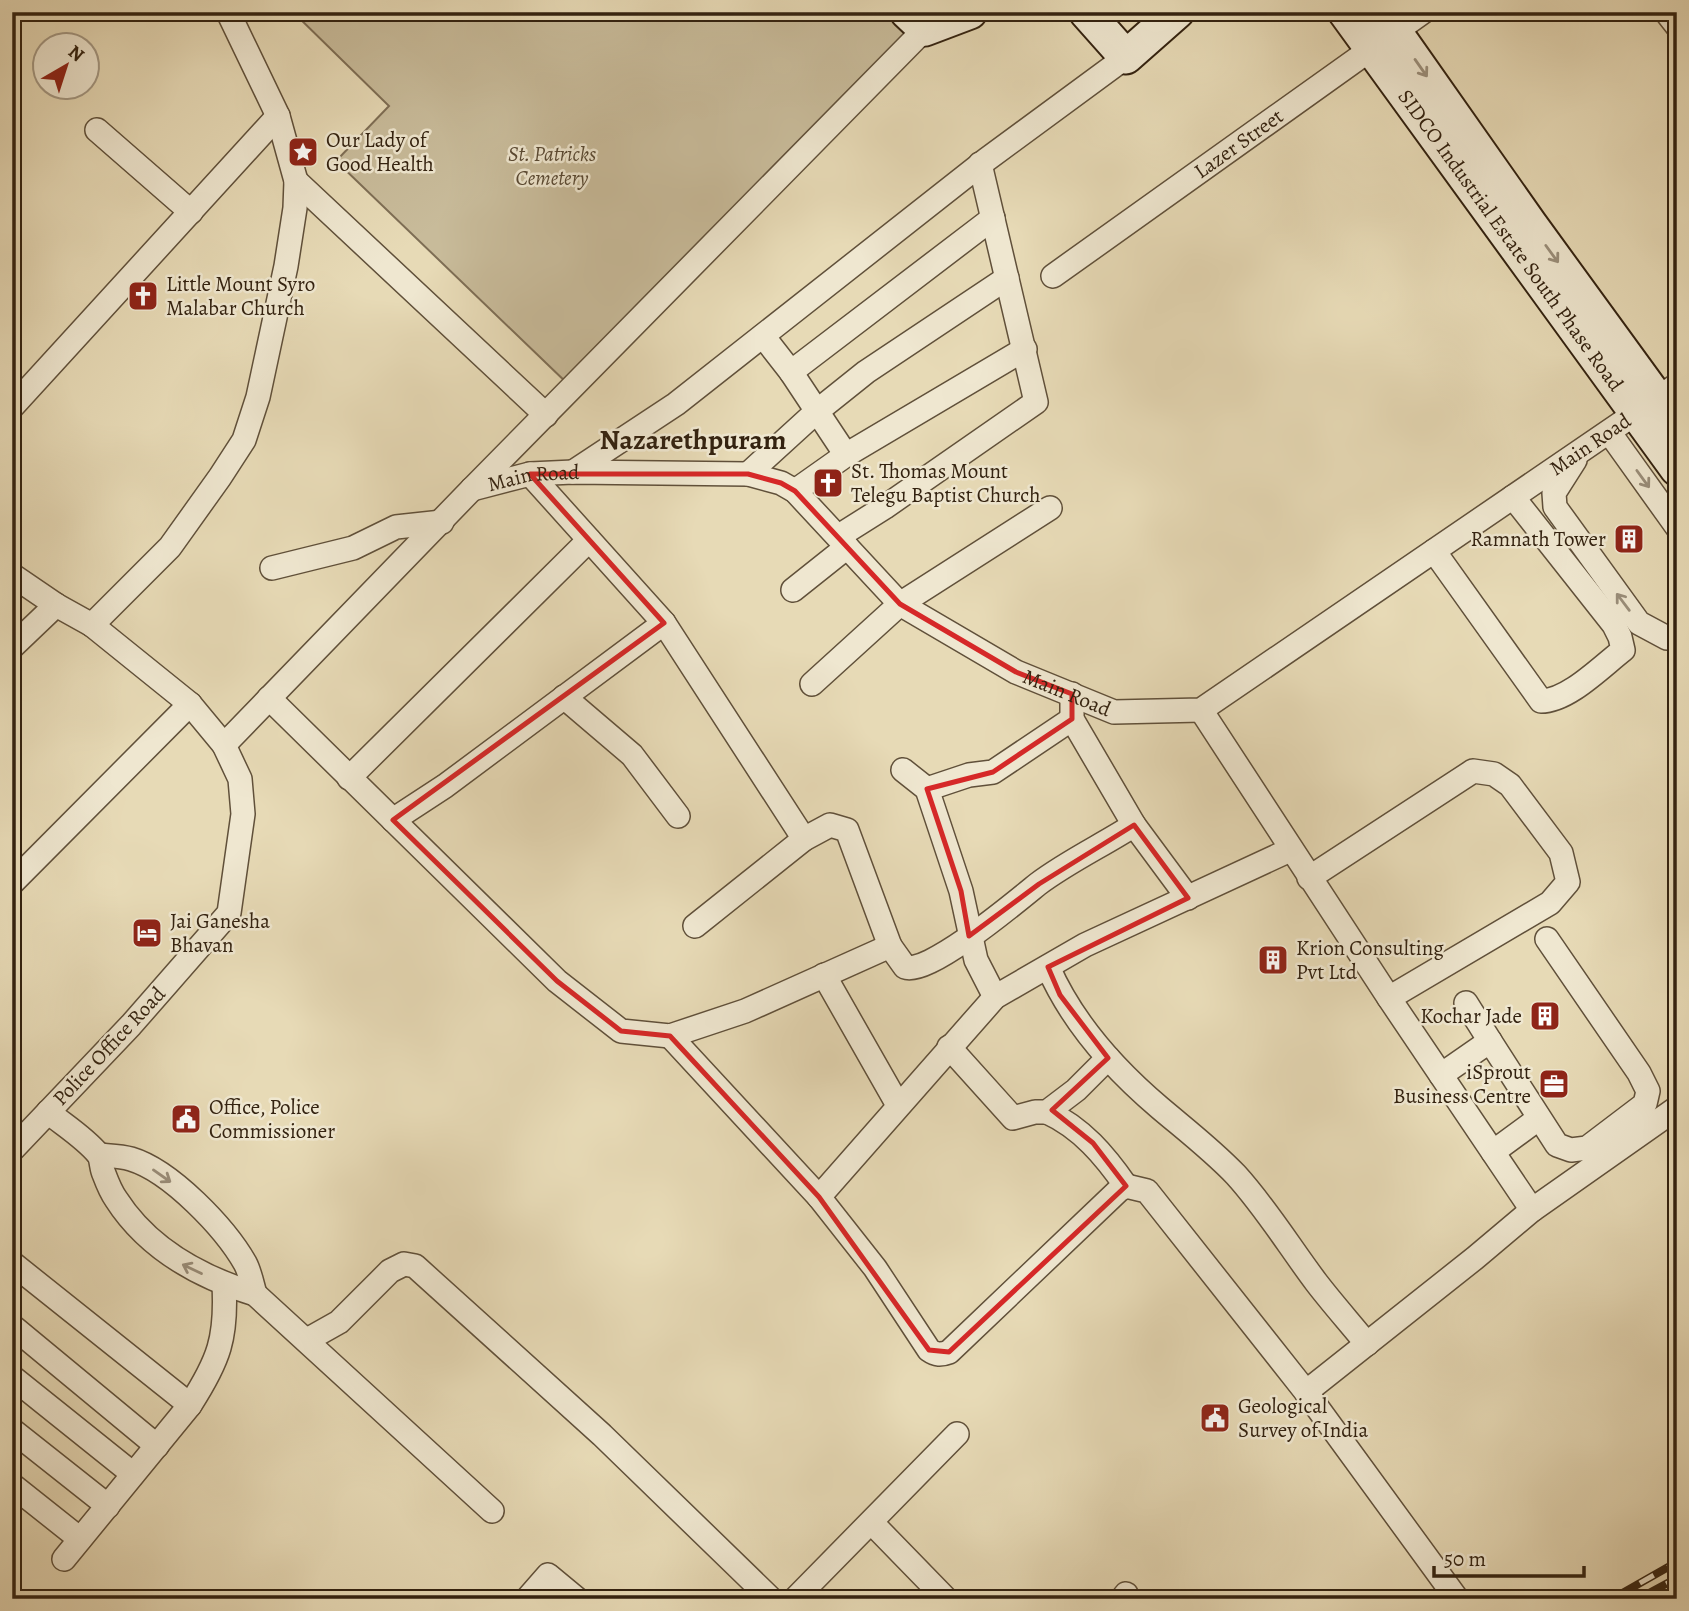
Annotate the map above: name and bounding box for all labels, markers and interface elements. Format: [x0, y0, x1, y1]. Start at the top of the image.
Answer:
north arrow [32, 32, 102, 102]
text: N [63, 39, 90, 68]
one-way arrow [1414, 58, 1428, 77]
street label: SIDCO Industrial Estate South Phase Road [1392, 84, 1630, 397]
street label: Lazer Street [1188, 102, 1289, 185]
place label: Our Lady of Good Health [326, 126, 434, 178]
place icon: Our Lady of Good Health [286, 135, 320, 169]
park label: St. Patricks Cemetery [508, 140, 596, 192]
one-way arrow [1544, 244, 1559, 263]
place label: Little Mount Syro Malabar Church [166, 270, 315, 322]
church icon: Little Mount Syro Malabar Church [126, 279, 160, 313]
street label: Main Road [1544, 406, 1637, 482]
district label: Nazarethpuram [599, 421, 787, 459]
place label: St. Thomas Mount Telegu Baptist Church [851, 457, 1040, 509]
street label: Main Road [485, 458, 580, 498]
church icon: St. Thomas Mount Telegu Baptist Church [811, 466, 845, 500]
one-way arrow [1635, 470, 1650, 489]
building icon: Ramnath Tower [1612, 522, 1646, 556]
place label: Ramnath Tower [1470, 525, 1606, 553]
one-way arrow [1616, 593, 1630, 612]
street label: Main Road [1019, 662, 1116, 724]
place label: Jai Ganesha Bhavan [170, 907, 270, 959]
hotel icon: Jai Ganesha Bhavan [130, 916, 164, 950]
place label: Krion Consulting Pvt Ltd [1296, 934, 1444, 986]
building icon: Krion Consulting Pvt Ltd [1256, 943, 1290, 977]
street label: Police Office Road [46, 980, 172, 1112]
building icon: Kochar Jade [1528, 999, 1562, 1033]
place label: Kochar Jade [1420, 1002, 1522, 1030]
place label: iSprout Business Centre [1393, 1058, 1531, 1110]
office icon: iSprout Business Centre [1537, 1067, 1571, 1101]
place label: Office, Police Commissioner [209, 1093, 335, 1145]
public building icon: Office, Police Commissioner [169, 1102, 203, 1136]
one-way arrow [152, 1169, 171, 1183]
one-way arrow [182, 1262, 203, 1275]
place label: Geological Survey of India [1238, 1392, 1368, 1444]
public building icon: Geological Survey of India [1198, 1401, 1232, 1435]
scale bar [1434, 1534, 1584, 1578]
text: 50 m [1444, 1545, 1486, 1573]

